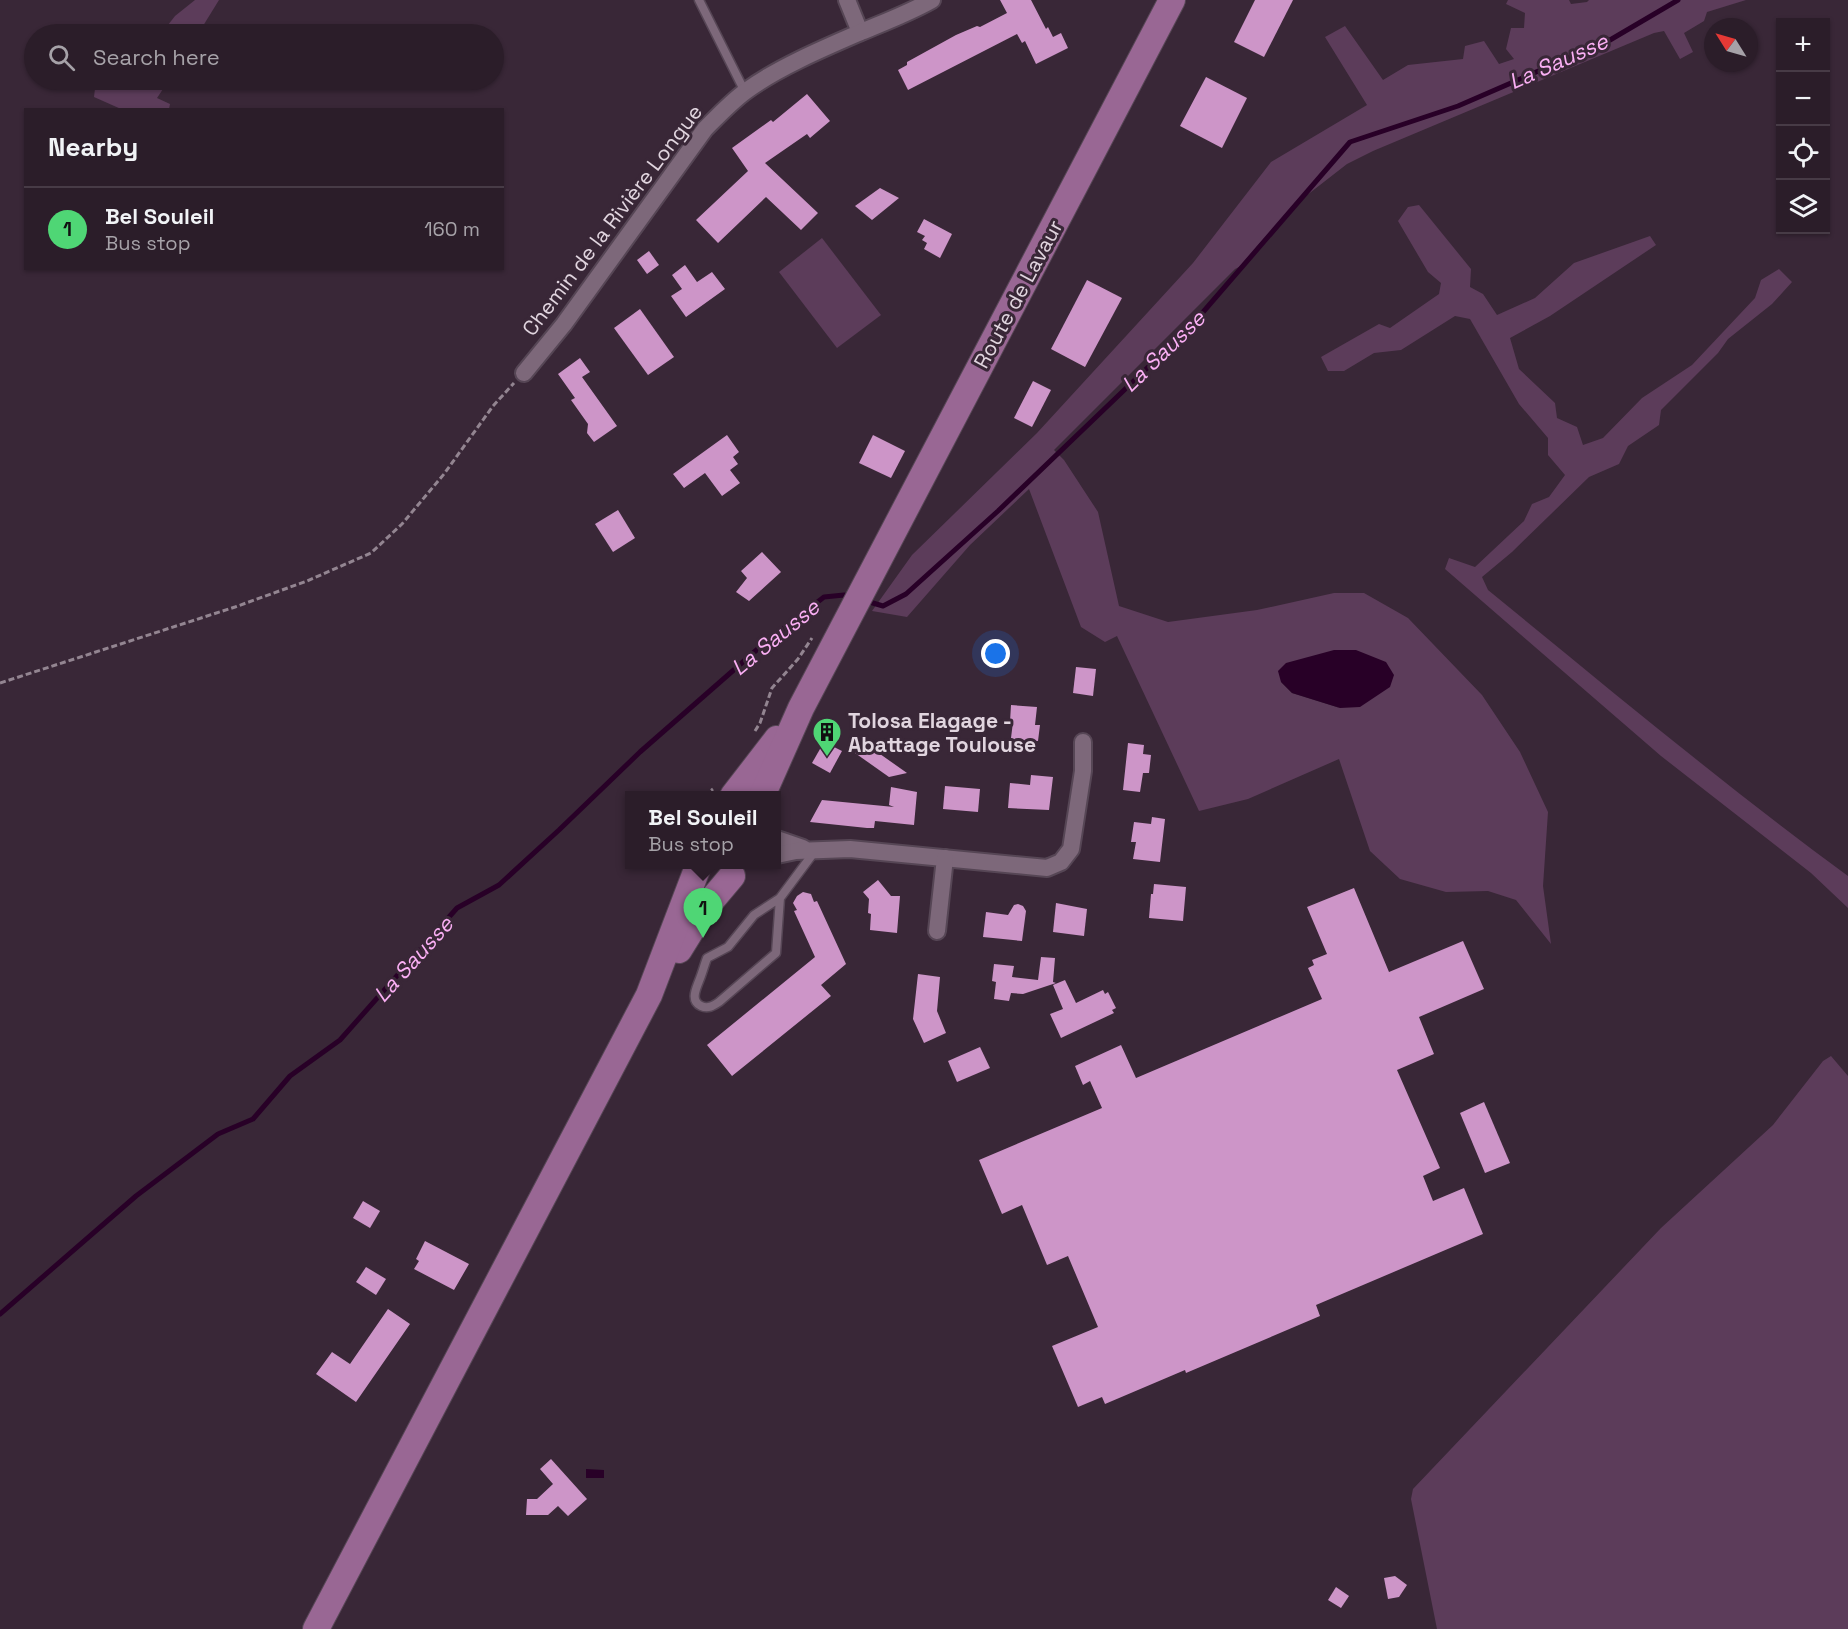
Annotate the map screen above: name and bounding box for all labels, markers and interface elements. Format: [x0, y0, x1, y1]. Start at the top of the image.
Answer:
north arrow [1704, 18, 1758, 72]
map controls [1776, 18, 1830, 234]
button: + [1776, 18, 1830, 72]
search box [24, 24, 504, 90]
water label: La Sausse [1504, 26, 1613, 95]
icon: search [45, 41, 78, 74]
text: Search here [93, 43, 220, 71]
button: − [1776, 72, 1830, 126]
street label: Chemin de la Rivière Longue [516, 99, 708, 341]
button: locate [1776, 126, 1830, 180]
text: Nearby [48, 130, 138, 164]
button: layers [1776, 180, 1830, 234]
text: Bel Souleil [105, 202, 214, 230]
street label: Route de Lavaur [968, 215, 1068, 373]
text: 1 [63, 216, 72, 242]
text: 160 m [424, 216, 480, 242]
text: Bus stop [105, 230, 191, 256]
water label: La Sausse [1115, 303, 1211, 398]
water label: La Sausse [725, 592, 826, 681]
your location [981, 639, 1010, 668]
place label: Tolosa Elagage - Abattage Toulouse [848, 707, 1036, 758]
building icon: Tolosa Elagage - Abattage Toulouse [811, 716, 843, 758]
popup [625, 791, 781, 869]
text: Bel Souleil [648, 803, 758, 831]
text: Bus stop [648, 831, 734, 857]
pin: 1 [684, 888, 722, 938]
water label: La Sausse [367, 910, 459, 1008]

